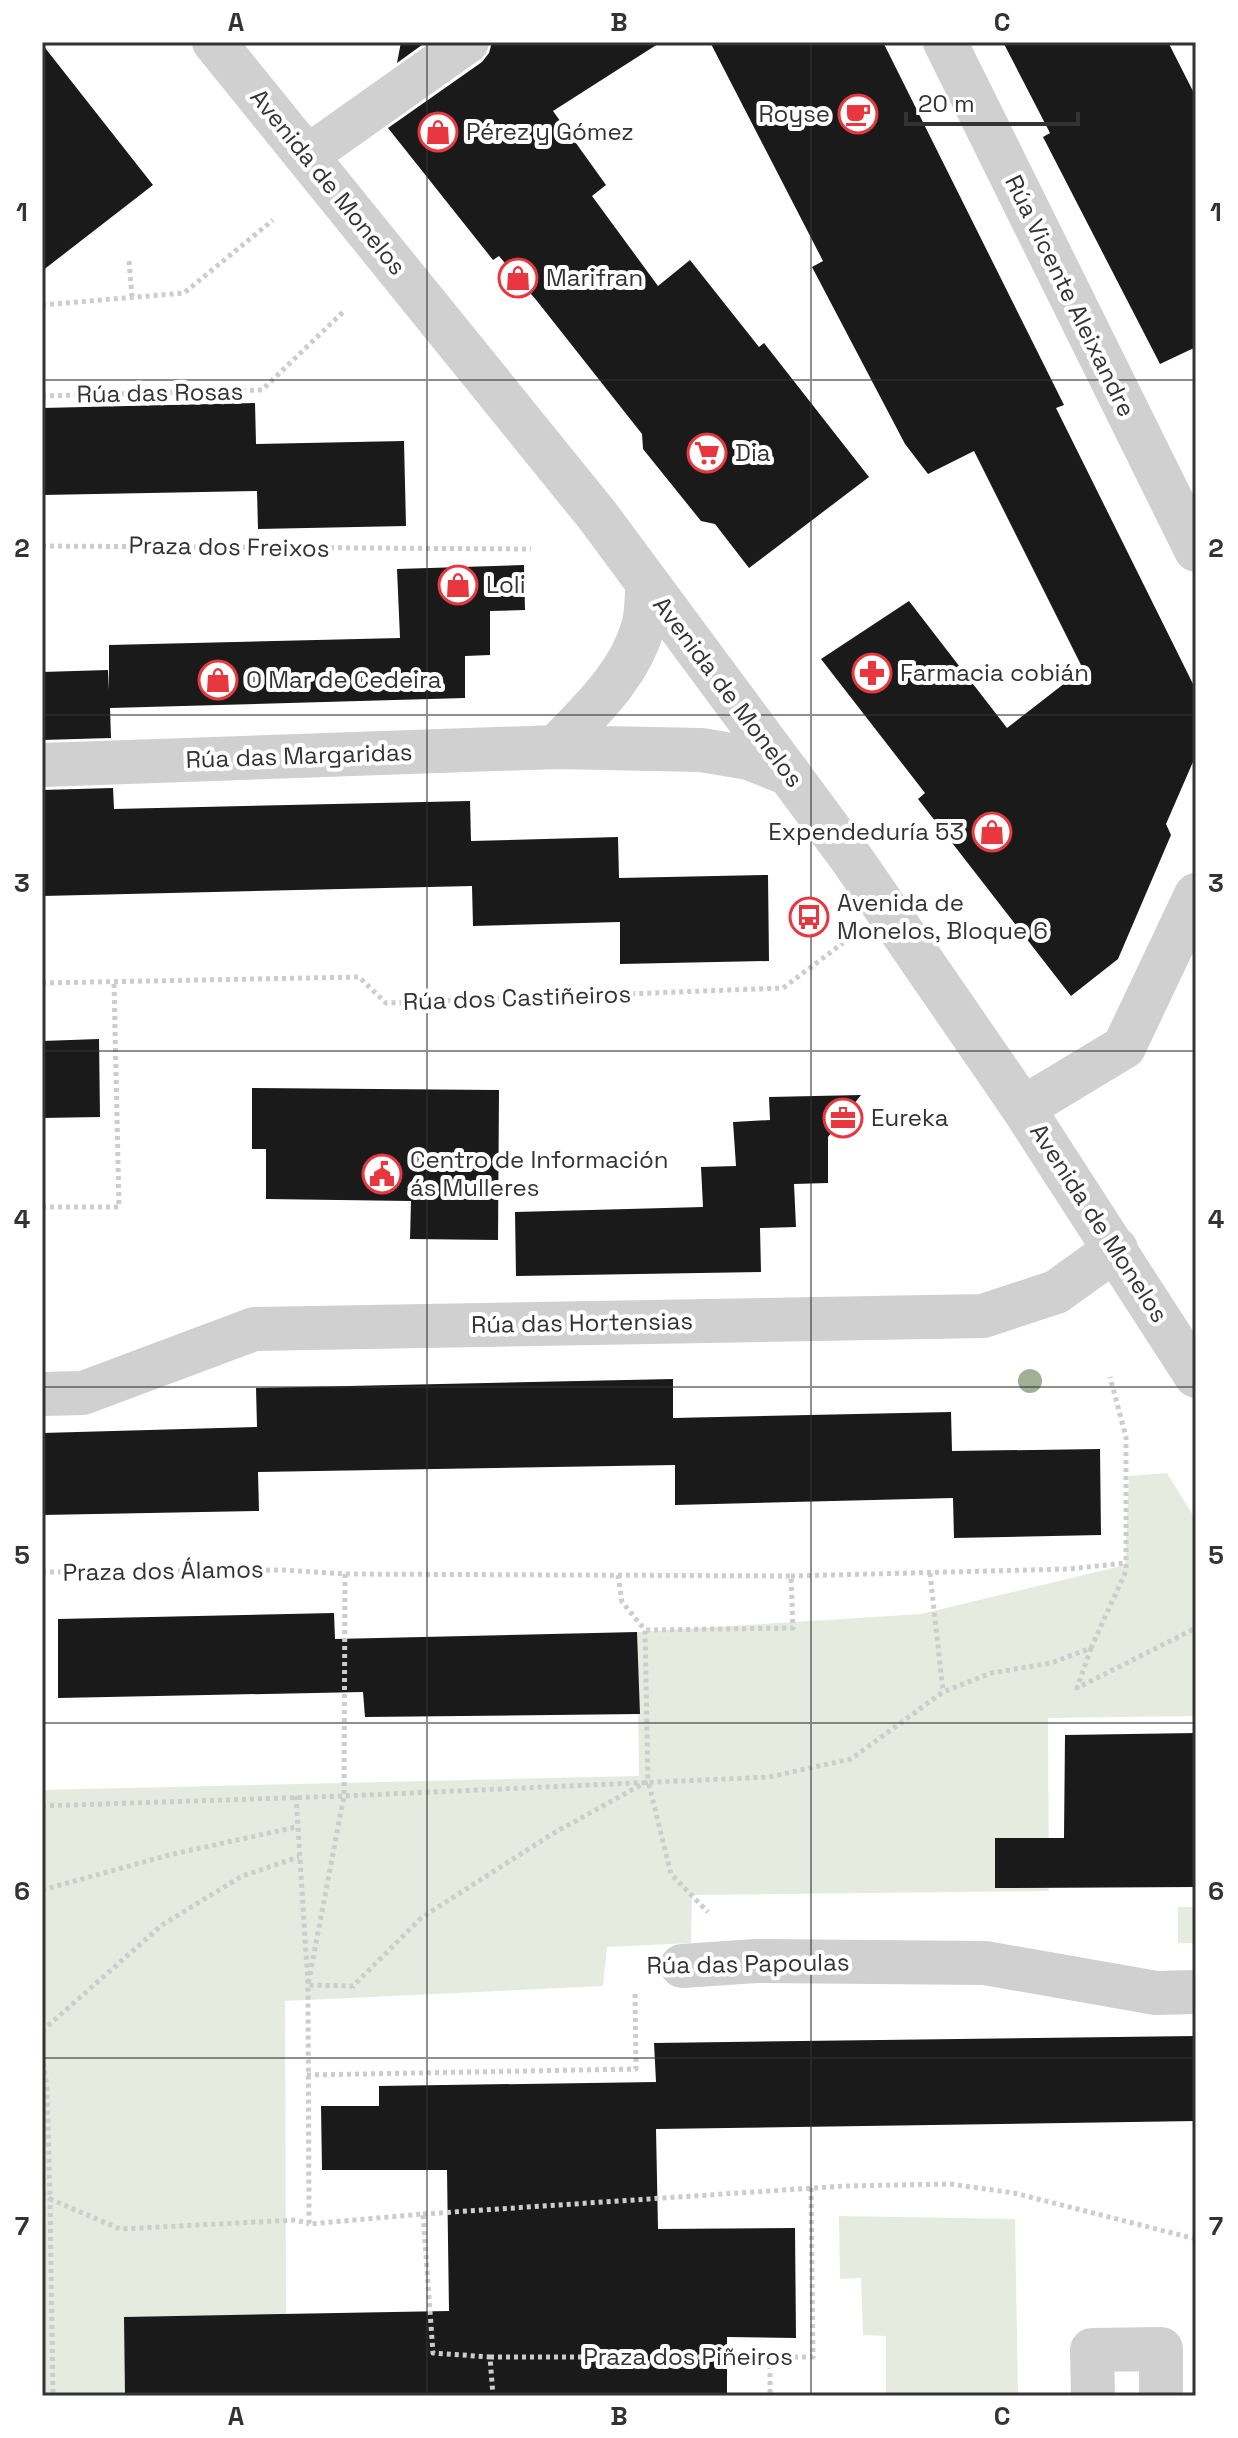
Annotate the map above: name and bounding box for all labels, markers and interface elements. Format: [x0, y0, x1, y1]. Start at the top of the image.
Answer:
text: A [228, 5, 245, 39]
text: B [610, 5, 628, 39]
text: C [994, 5, 1010, 39]
scale bar [906, 76, 1078, 126]
street label: Avenida de Monelos [244, 82, 413, 281]
text: 20 m [918, 88, 975, 119]
cafe icon: Royse [837, 93, 879, 135]
place label: Royse [758, 98, 830, 129]
shop icon: Pérez y Gómez [417, 111, 459, 153]
place label: Pérez y Gómez [466, 116, 634, 147]
street label: Rúa Vicente Aleixandre [998, 170, 1143, 422]
text: 1 [16, 195, 28, 229]
text: 1 [1210, 195, 1222, 229]
shop icon: Marifran [497, 257, 539, 299]
place label: Marifran [546, 262, 643, 293]
street label: Rúa das Rosas [76, 376, 244, 409]
supermarket icon: Dia [686, 432, 728, 474]
place label: Dia [735, 437, 771, 468]
street label: Praza dos Freixos [128, 529, 330, 564]
text: 2 [14, 531, 30, 565]
text: 2 [1208, 531, 1224, 565]
shop icon: Loli [437, 564, 479, 606]
place label: Loli [486, 569, 526, 600]
street label: Avenida de Monelos [646, 590, 810, 793]
pharmacy icon: Farmacia cobián [851, 652, 893, 694]
place label: Farmacia cobián [900, 657, 1089, 688]
shop icon: O Mar de Cedeira [197, 659, 239, 701]
place label: O Mar de Cedeira [246, 664, 442, 695]
street label: Rúa das Margaridas [185, 736, 413, 775]
shop icon: Expendeduría 53 [971, 811, 1013, 853]
place label: Expendeduría 53 [768, 816, 964, 847]
text: 3 [14, 866, 30, 900]
text: 3 [1208, 866, 1224, 900]
place label: Avenida de Monelos, Bloque 6 [837, 887, 1048, 946]
bus stop icon: Avenida de Monelos, Bloque 6 [788, 896, 830, 938]
street label: Rúa dos Castiñeiros [402, 978, 632, 1017]
office icon: Eureka [822, 1097, 864, 1139]
place label: Eureka [871, 1102, 949, 1133]
street label: Avenida de Monelos [1023, 1117, 1175, 1328]
place label: Centro de Información ás Mulleres [410, 1144, 669, 1203]
public building icon: Centro de Información ás Mulleres [361, 1153, 403, 1195]
text: 4 [14, 1202, 30, 1236]
text: 4 [1208, 1202, 1224, 1236]
street label: Rúa das Hortensias [471, 1305, 693, 1340]
text: 5 [14, 1538, 30, 1572]
text: 5 [1208, 1538, 1224, 1572]
street label: Praza dos Álamos [62, 1553, 264, 1588]
text: 6 [14, 1874, 30, 1908]
text: 6 [1208, 1874, 1224, 1908]
street label: Rúa das Papoulas [646, 1946, 850, 1981]
text: 7 [15, 2209, 29, 2243]
text: 7 [1209, 2209, 1223, 2243]
street label: Praza dos Piñeiros [583, 2341, 793, 2372]
text: A [228, 2399, 245, 2433]
text: B [610, 2399, 628, 2433]
text: C [994, 2399, 1010, 2433]

